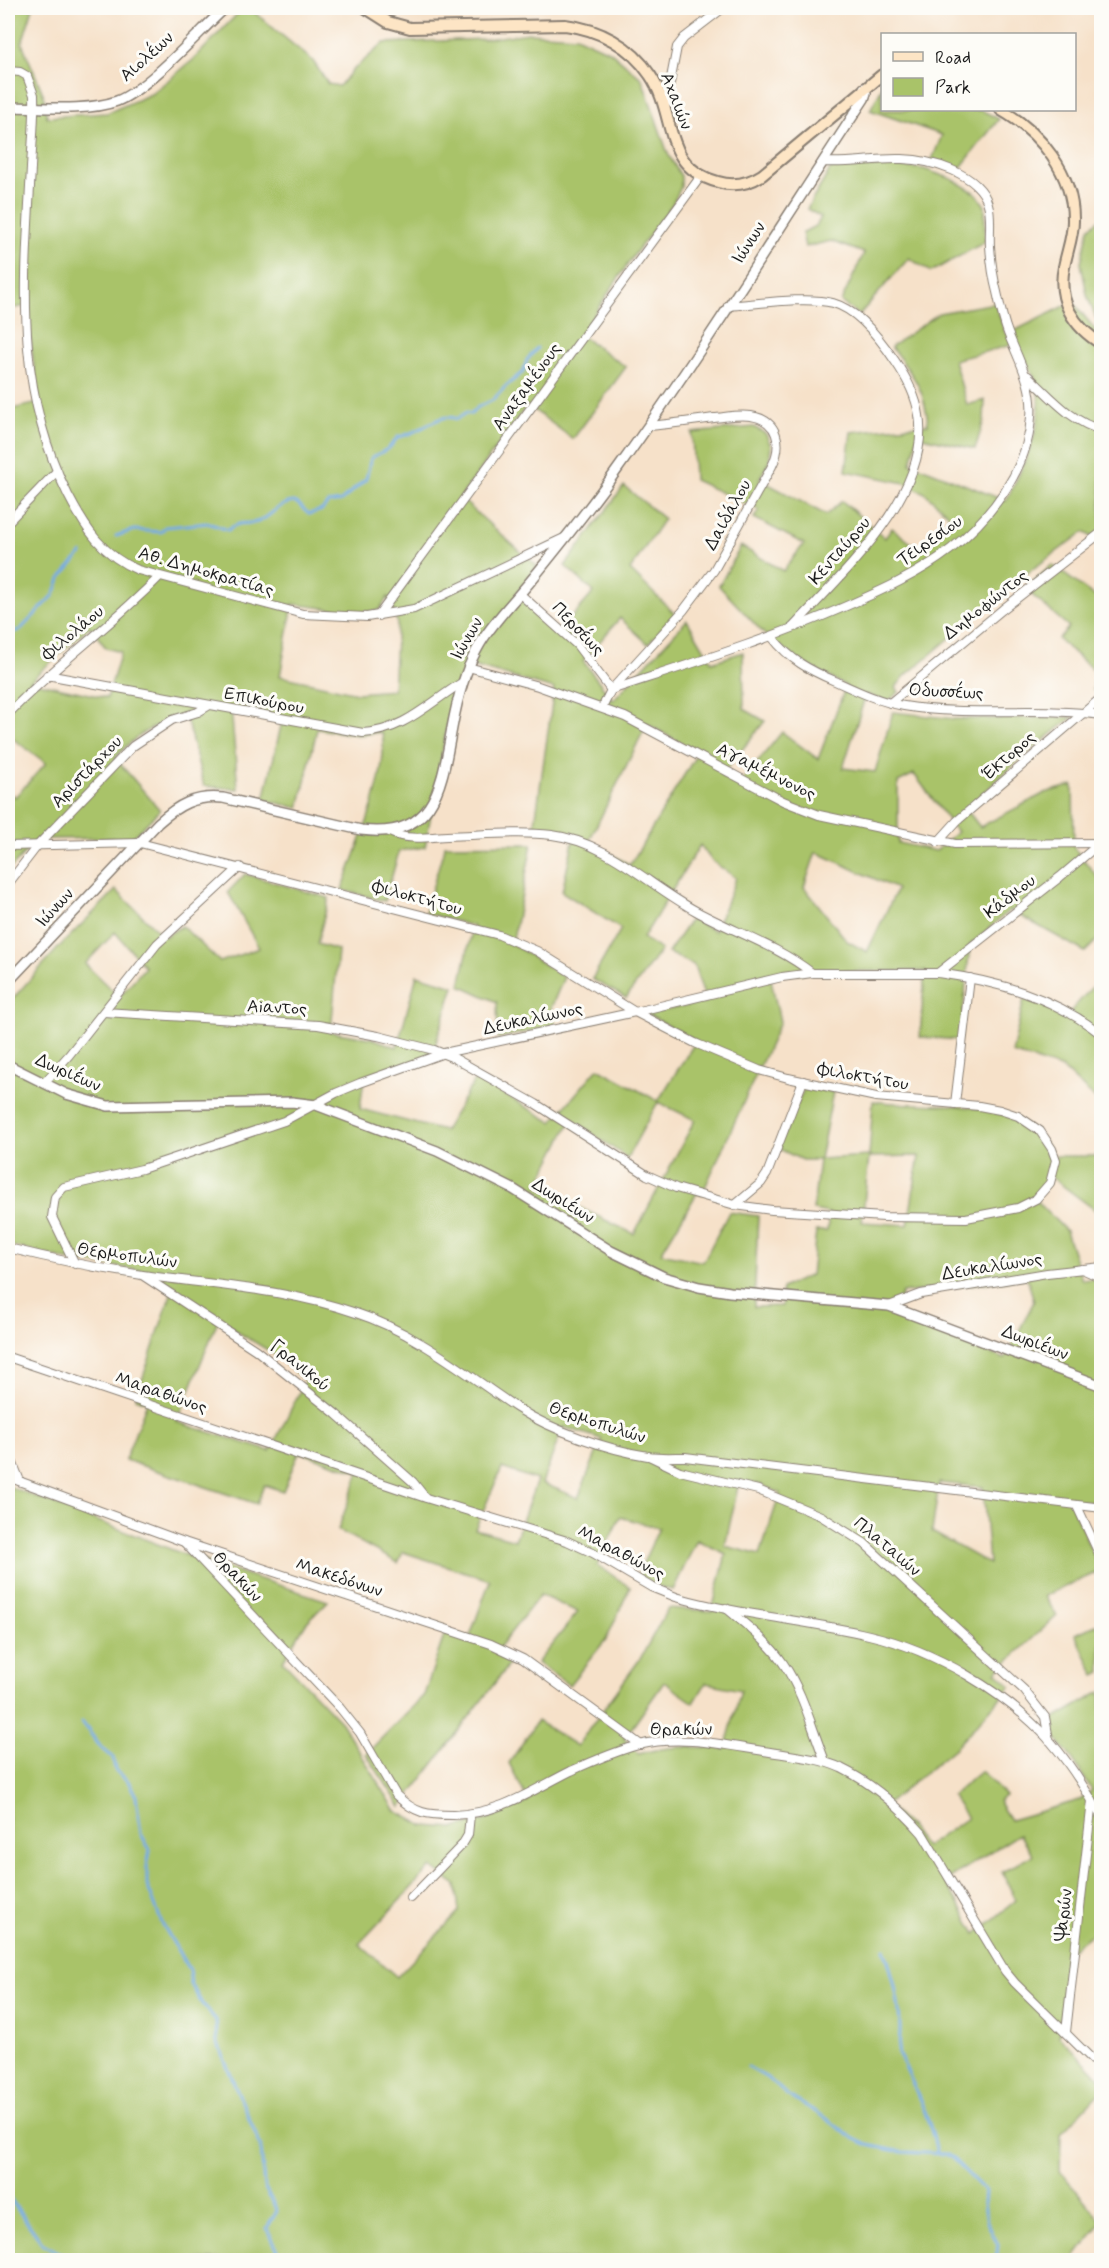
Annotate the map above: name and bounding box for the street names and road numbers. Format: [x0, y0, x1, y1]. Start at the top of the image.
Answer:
street label: Αιολέων [114, 26, 179, 88]
street label: Αχαιών [654, 69, 698, 133]
street label: Ιώνων [726, 217, 772, 269]
street label: Αναξαμένους [486, 337, 567, 436]
street label: Δαιδάλου [699, 475, 757, 555]
street label: Τειρεσίου [893, 510, 967, 572]
street label: Κενταύρου [804, 512, 876, 590]
street label: Αθ. Δημοκρατίας [135, 541, 277, 603]
street label: Δημοφώντος [939, 564, 1033, 646]
street label: Περσέως [546, 596, 611, 661]
street label: Φιλολάου [36, 600, 109, 667]
street label: Ιώνων [445, 613, 489, 665]
street label: Οδυσσέως [908, 677, 984, 706]
street label: Επικούρου [222, 682, 306, 720]
street label: Έκτορος [977, 726, 1041, 786]
street label: Αριστάρχου [46, 730, 128, 814]
street label: Αγαμέμνονος [712, 737, 820, 807]
street label: Κάδμου [979, 869, 1041, 925]
street label: Φιλοκτήτου [369, 874, 465, 921]
street label: Ιώνων [30, 883, 80, 933]
street label: Aiαντος [246, 994, 308, 1022]
street label: Δευκαλίωνος [481, 997, 585, 1041]
street label: Δωριέων [31, 1047, 105, 1098]
street label: Φιλοκτήτου [815, 1057, 910, 1097]
street label: Δωριέων [527, 1172, 599, 1230]
street label: Θερμοπυλών [76, 1237, 178, 1275]
street label: Δευκαλίωνος [940, 1247, 1044, 1287]
street label: Δωριέων [998, 1318, 1072, 1367]
street label: Γρανικού [265, 1334, 335, 1398]
street label: Μαραθώνος [112, 1366, 210, 1420]
street label: Θερμοπυλών [546, 1396, 649, 1450]
street label: Πλαταιών [848, 1512, 926, 1582]
street label: Μαραθώνος [573, 1520, 669, 1586]
street label: Θρακών [207, 1546, 267, 1608]
street label: Μακεδόνων [292, 1553, 386, 1603]
street label: Θρακών [650, 1718, 712, 1742]
street label: Ψαρών [1049, 1888, 1079, 1943]

